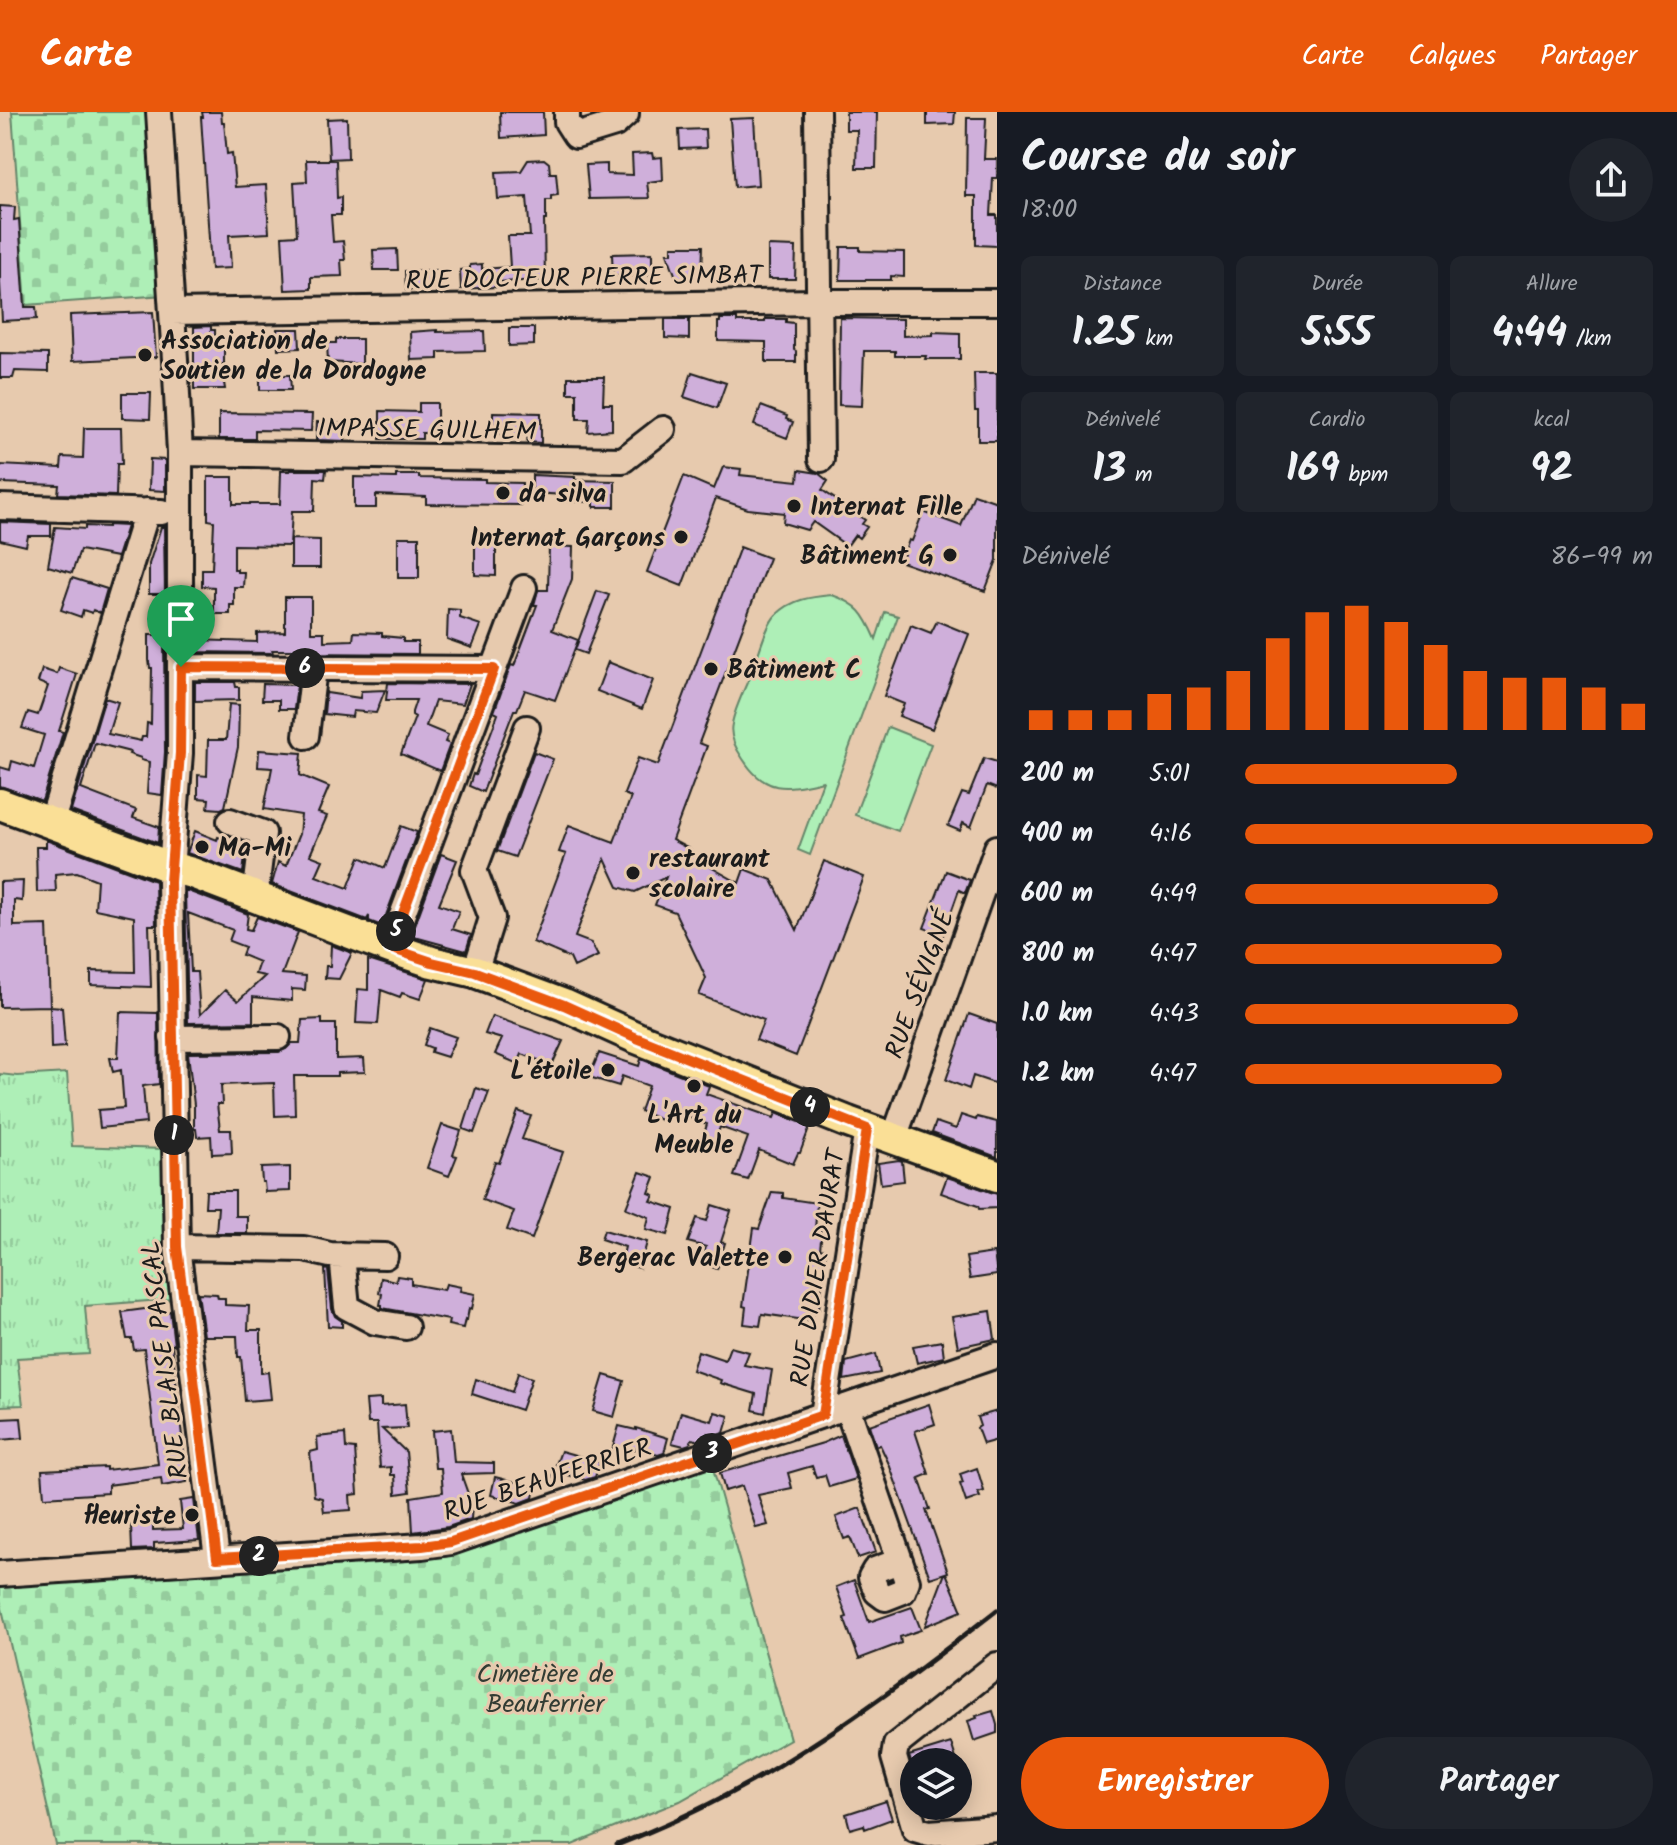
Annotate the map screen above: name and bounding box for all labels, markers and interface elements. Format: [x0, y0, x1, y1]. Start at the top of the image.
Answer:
text: Carte [40, 26, 132, 86]
text: Carte [1302, 34, 1364, 79]
text: Calques [1408, 34, 1496, 79]
text: Partager [1540, 34, 1637, 79]
text: Course du soir [1021, 124, 1295, 194]
button: share [1569, 138, 1653, 222]
text: 18:00 [1021, 189, 1077, 231]
street label: RUE DOCTEUR PIERRE SIMBAT [405, 255, 765, 303]
text: Distance [1083, 267, 1162, 302]
text: Durée [1311, 267, 1363, 302]
text: Allure [1526, 267, 1578, 302]
text: 1.25 [1071, 302, 1137, 366]
text: 5:55 [1302, 302, 1372, 366]
text: 4:44 [1492, 302, 1567, 366]
place label: Association de Soutien de la Dordogne [161, 321, 427, 393]
text: km [1137, 322, 1173, 357]
text: /km [1567, 322, 1612, 357]
marker: Association de Soutien de la Dordogne [136, 346, 154, 364]
text: Dénivelé [1085, 403, 1160, 438]
text: Cardio [1309, 403, 1365, 438]
text: kcal [1534, 403, 1570, 438]
street label: IMPASSE GUILHEM [317, 408, 537, 454]
text: 13 [1092, 438, 1126, 502]
text: 169 [1286, 438, 1340, 502]
text: 92 [1530, 438, 1573, 502]
text: m [1126, 458, 1152, 493]
text: bpm [1340, 458, 1388, 493]
place label: da silva [519, 474, 606, 516]
marker: da silva [494, 484, 512, 502]
place label: Internat Fille [810, 487, 963, 529]
marker: Internat Fille [785, 497, 803, 515]
place label: Internat Garçons [470, 518, 665, 560]
marker: Internat Garçons [672, 528, 690, 546]
place label: Bâtiment G [800, 536, 934, 578]
text: Dénivelé [1021, 536, 1110, 578]
text: 86–99 m [1551, 536, 1653, 578]
marker: Bâtiment G [941, 546, 959, 564]
pin [147, 585, 215, 667]
icon: arrive [159, 597, 203, 641]
pin: 6 [285, 648, 325, 688]
text: 6 [299, 650, 311, 685]
place label: Bâtiment C [727, 650, 861, 692]
marker: Bâtiment C [702, 660, 720, 678]
text: 200 m [1021, 753, 1094, 795]
text: 5:01 [1149, 753, 1191, 795]
text: 400 m [1021, 813, 1093, 855]
text: 4:16 [1149, 813, 1192, 855]
place label: Ma-Mi [218, 828, 292, 870]
marker: Ma-Mi [193, 838, 211, 856]
place label: restaurant scolaire [649, 839, 770, 911]
marker: restaurant scolaire [624, 864, 642, 882]
text: 600 m [1021, 873, 1093, 915]
text: 4:49 [1149, 873, 1197, 915]
street label: RUE SÉVIGNÉ [874, 903, 968, 1065]
pin: 5 [376, 911, 416, 951]
text: 5 [390, 913, 402, 948]
text: 800 m [1021, 933, 1094, 975]
text: 4:47 [1149, 933, 1196, 975]
text: 1.0 km [1021, 993, 1092, 1035]
text: 4:43 [1149, 993, 1199, 1035]
place label: L'étoile [510, 1051, 592, 1093]
text: 1.2 km [1021, 1053, 1094, 1095]
text: 4:47 [1149, 1053, 1196, 1095]
marker: L'étoile [599, 1061, 617, 1079]
marker: L'Art du Meuble [685, 1077, 703, 1095]
pin: 4 [790, 1087, 830, 1127]
text: 4 [804, 1089, 816, 1124]
place label: L'Art du Meuble [647, 1095, 741, 1167]
pin: 1 [154, 1115, 194, 1155]
text: 1 [171, 1117, 177, 1152]
street label: RUE DIDIER DAURAT [779, 1145, 859, 1390]
street label: RUE BLAISE PASCAL [131, 1238, 201, 1481]
place label: Bergerac Valette [577, 1238, 769, 1280]
marker: Bergerac Valette [776, 1248, 794, 1266]
street label: RUE BEAUFERRIER [438, 1427, 657, 1534]
pin: 3 [692, 1433, 732, 1473]
text: 3 [706, 1435, 718, 1470]
place label: fleuriste [84, 1496, 176, 1538]
marker: fleuriste [183, 1506, 201, 1524]
pin: 2 [239, 1536, 279, 1576]
text: 2 [253, 1538, 265, 1573]
park label: Cimetière de Beauferrier [476, 1654, 614, 1726]
button: Enregistrer [1021, 1737, 1329, 1829]
button: Partager [1345, 1737, 1653, 1829]
map controls [900, 1748, 972, 1820]
button: layers [900, 1748, 972, 1820]

